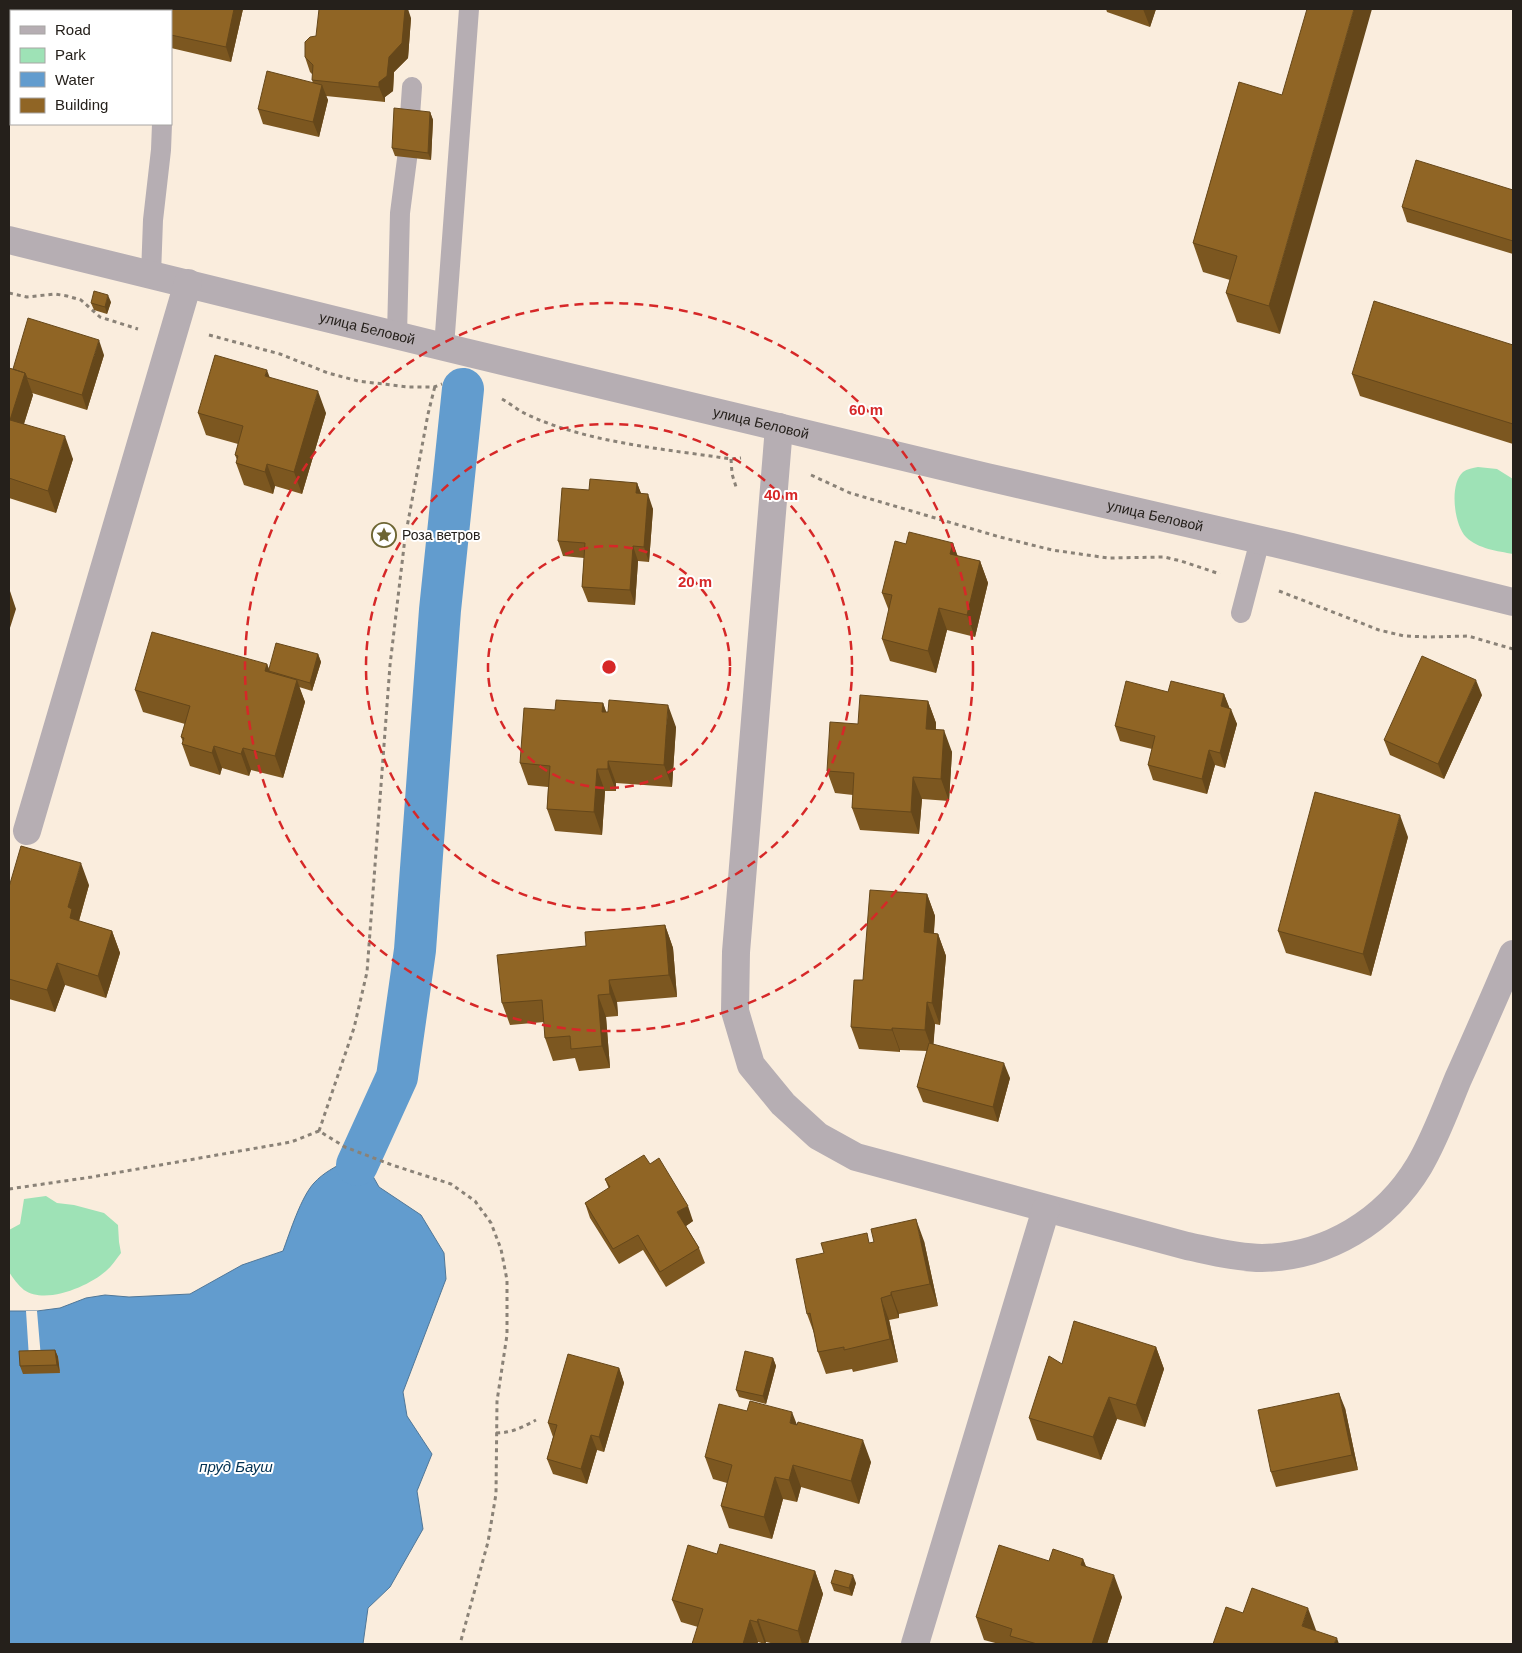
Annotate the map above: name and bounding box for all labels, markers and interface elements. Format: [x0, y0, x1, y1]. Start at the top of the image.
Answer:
legend [10, 10, 172, 125]
text: Road [55, 21, 91, 38]
text: Park [55, 46, 86, 63]
text: Water [55, 71, 94, 88]
text: Building [55, 96, 108, 113]
street label: улица Беловой [318, 309, 417, 348]
text: 60 m [849, 401, 883, 418]
street label: улица Беловой [712, 404, 811, 442]
text: 40 m [764, 486, 798, 503]
street label: улица Беловой [1106, 497, 1205, 535]
place icon: Роза ветров [371, 522, 397, 548]
place label: Роза ветров [402, 527, 480, 543]
text: 20 m [678, 573, 712, 590]
centre of rings [600, 658, 618, 676]
water label: пруд Бауш [199, 1458, 273, 1475]

